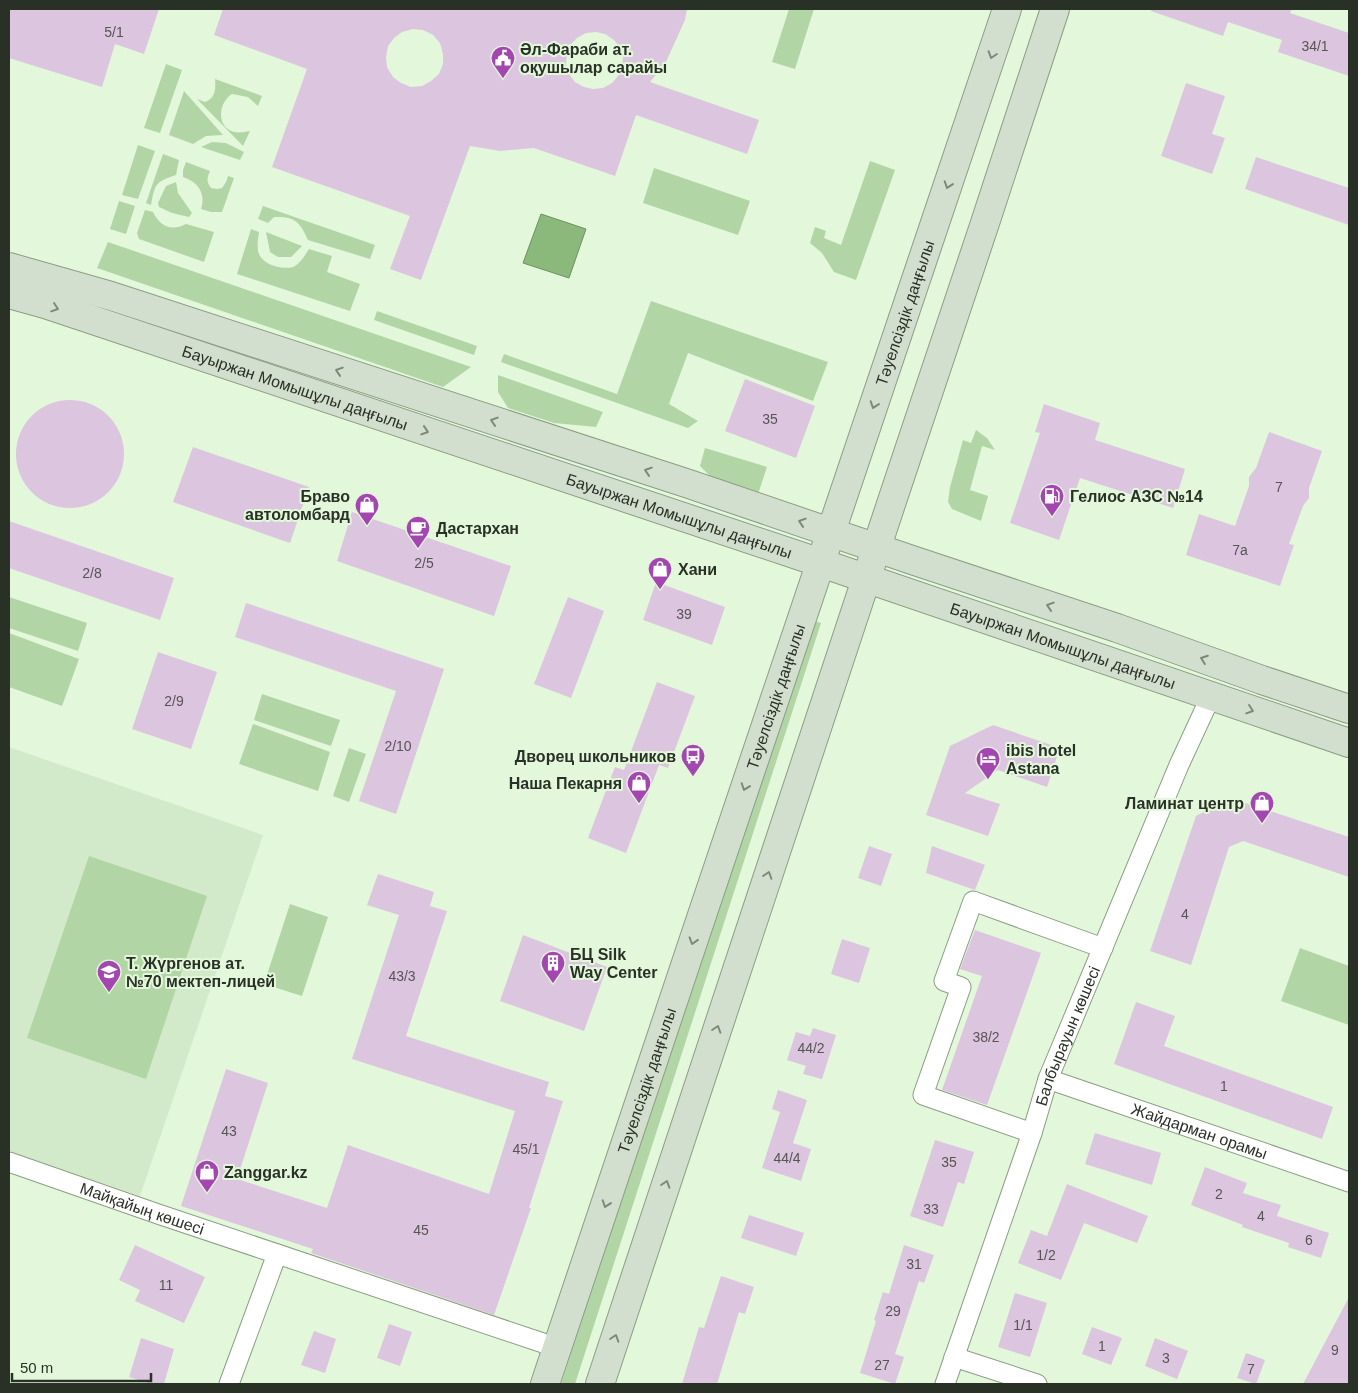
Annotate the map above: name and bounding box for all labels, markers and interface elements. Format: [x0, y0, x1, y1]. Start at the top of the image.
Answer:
house number: 5/1 [104, 24, 124, 40]
house number: 34/1 [1301, 38, 1329, 54]
place label: Әл-Фараби ат. оқушылар сарайы [520, 41, 667, 76]
public building icon: Әл-Фараби ат. оқушылар сарайы [490, 45, 516, 79]
one-way arrow [988, 50, 998, 59]
one-way arrow [944, 180, 954, 189]
street label: Тәуелсіздік даңғылы [873, 238, 938, 388]
one-way arrow [51, 302, 59, 312]
street label: Бауыржан Момышұлы даңғылы [180, 342, 410, 433]
one-way arrow [335, 367, 344, 377]
one-way arrow [870, 400, 880, 409]
house number: 35 [762, 411, 778, 427]
one-way arrow [490, 417, 498, 427]
one-way arrow [421, 425, 429, 435]
one-way arrow [645, 466, 653, 476]
street label: Бауыржан Момышұлы даңғылы [564, 471, 794, 562]
house number: 7 [1275, 479, 1283, 495]
fuel station icon: Гелиос АЗС №14 [1039, 483, 1065, 517]
place label: Браво автоломбард [245, 488, 350, 523]
place label: Гелиос АЗС №14 [1070, 488, 1203, 505]
shop icon: Браво автоломбард [354, 492, 380, 526]
cafe icon: Дастархан [405, 515, 431, 549]
one-way arrow [799, 518, 807, 528]
place label: Дастархан [436, 520, 519, 537]
house number: 7а [1232, 542, 1248, 558]
house number: 2/5 [414, 555, 434, 571]
shop icon: Хани [647, 556, 673, 590]
place label: Хани [678, 561, 717, 578]
house number: 2/8 [82, 565, 102, 581]
street label: Бауыржан Момышұлы даңғылы [948, 600, 1178, 692]
one-way arrow [1047, 602, 1055, 612]
house number: 39 [676, 606, 692, 622]
street label: Тәуелсіздік даңғылы [744, 622, 808, 772]
one-way arrow [1200, 655, 1209, 665]
house number: 2/9 [164, 693, 184, 709]
one-way arrow [1246, 704, 1254, 714]
house number: 2/10 [384, 738, 412, 754]
place label: ibis hotel Astana [1006, 742, 1076, 777]
bus stop icon: Дворец школьников [680, 743, 706, 777]
hotel icon: ibis hotel Astana [975, 746, 1001, 780]
place label: Дворец школьников [515, 748, 676, 765]
shop icon: Наша Пекарня [626, 770, 652, 804]
place label: Наша Пекарня [509, 775, 622, 792]
one-way arrow [741, 782, 751, 791]
shop icon: Ламинат центр [1249, 790, 1275, 824]
place label: Ламинат центр [1125, 795, 1244, 812]
one-way arrow [762, 871, 772, 880]
house number: 4 [1181, 906, 1189, 922]
one-way arrow [689, 936, 699, 945]
place label: БЦ Silk Way Center [570, 946, 657, 981]
building icon: БЦ Silk Way Center [540, 950, 566, 984]
place label: Т. Жүргенов ат. №70 мектеп-лицей [126, 955, 275, 990]
school or university icon: Т. Жүргенов ат. №70 мектеп-лицей [96, 959, 122, 993]
street label: Балбырауын көшесі [1033, 964, 1103, 1108]
house number: 43/3 [388, 968, 416, 984]
street label: Тәуелсіздік даңғылы [615, 1006, 679, 1156]
one-way arrow [711, 1026, 721, 1034]
house number: 38/2 [972, 1029, 1000, 1045]
house number: 44/2 [797, 1040, 825, 1056]
house number: 1 [1220, 1078, 1228, 1094]
street label: Жайдарман орамы [1129, 1100, 1269, 1162]
house number: 43 [221, 1123, 237, 1139]
house number: 45/1 [512, 1141, 540, 1157]
house number: 44/4 [773, 1150, 801, 1166]
house number: 35 [941, 1154, 957, 1170]
shop icon: Zanggar.kz [194, 1159, 220, 1193]
place label: Zanggar.kz [224, 1164, 308, 1181]
street label: Майқайың көшесі [78, 1179, 206, 1238]
one-way arrow [660, 1180, 670, 1188]
house number: 2 [1215, 1186, 1223, 1202]
one-way arrow [602, 1200, 612, 1208]
house number: 33 [923, 1201, 939, 1217]
house number: 4 [1257, 1208, 1265, 1224]
house number: 45 [413, 1222, 429, 1238]
house number: 6 [1305, 1232, 1313, 1248]
house number: 1/2 [1036, 1247, 1056, 1263]
house number: 31 [906, 1256, 922, 1272]
house number: 11 [159, 1277, 173, 1293]
house number: 29 [885, 1303, 901, 1319]
house number: 1/1 [1013, 1317, 1033, 1333]
one-way arrow [609, 1334, 619, 1343]
house number: 1 [1098, 1338, 1106, 1354]
house number: 9 [1331, 1342, 1339, 1358]
scale bar [12, 1350, 151, 1382]
house number: 3 [1162, 1350, 1170, 1366]
house number: 27 [874, 1357, 890, 1373]
text: 50 m [20, 1359, 53, 1376]
house number: 7 [1247, 1361, 1255, 1377]

